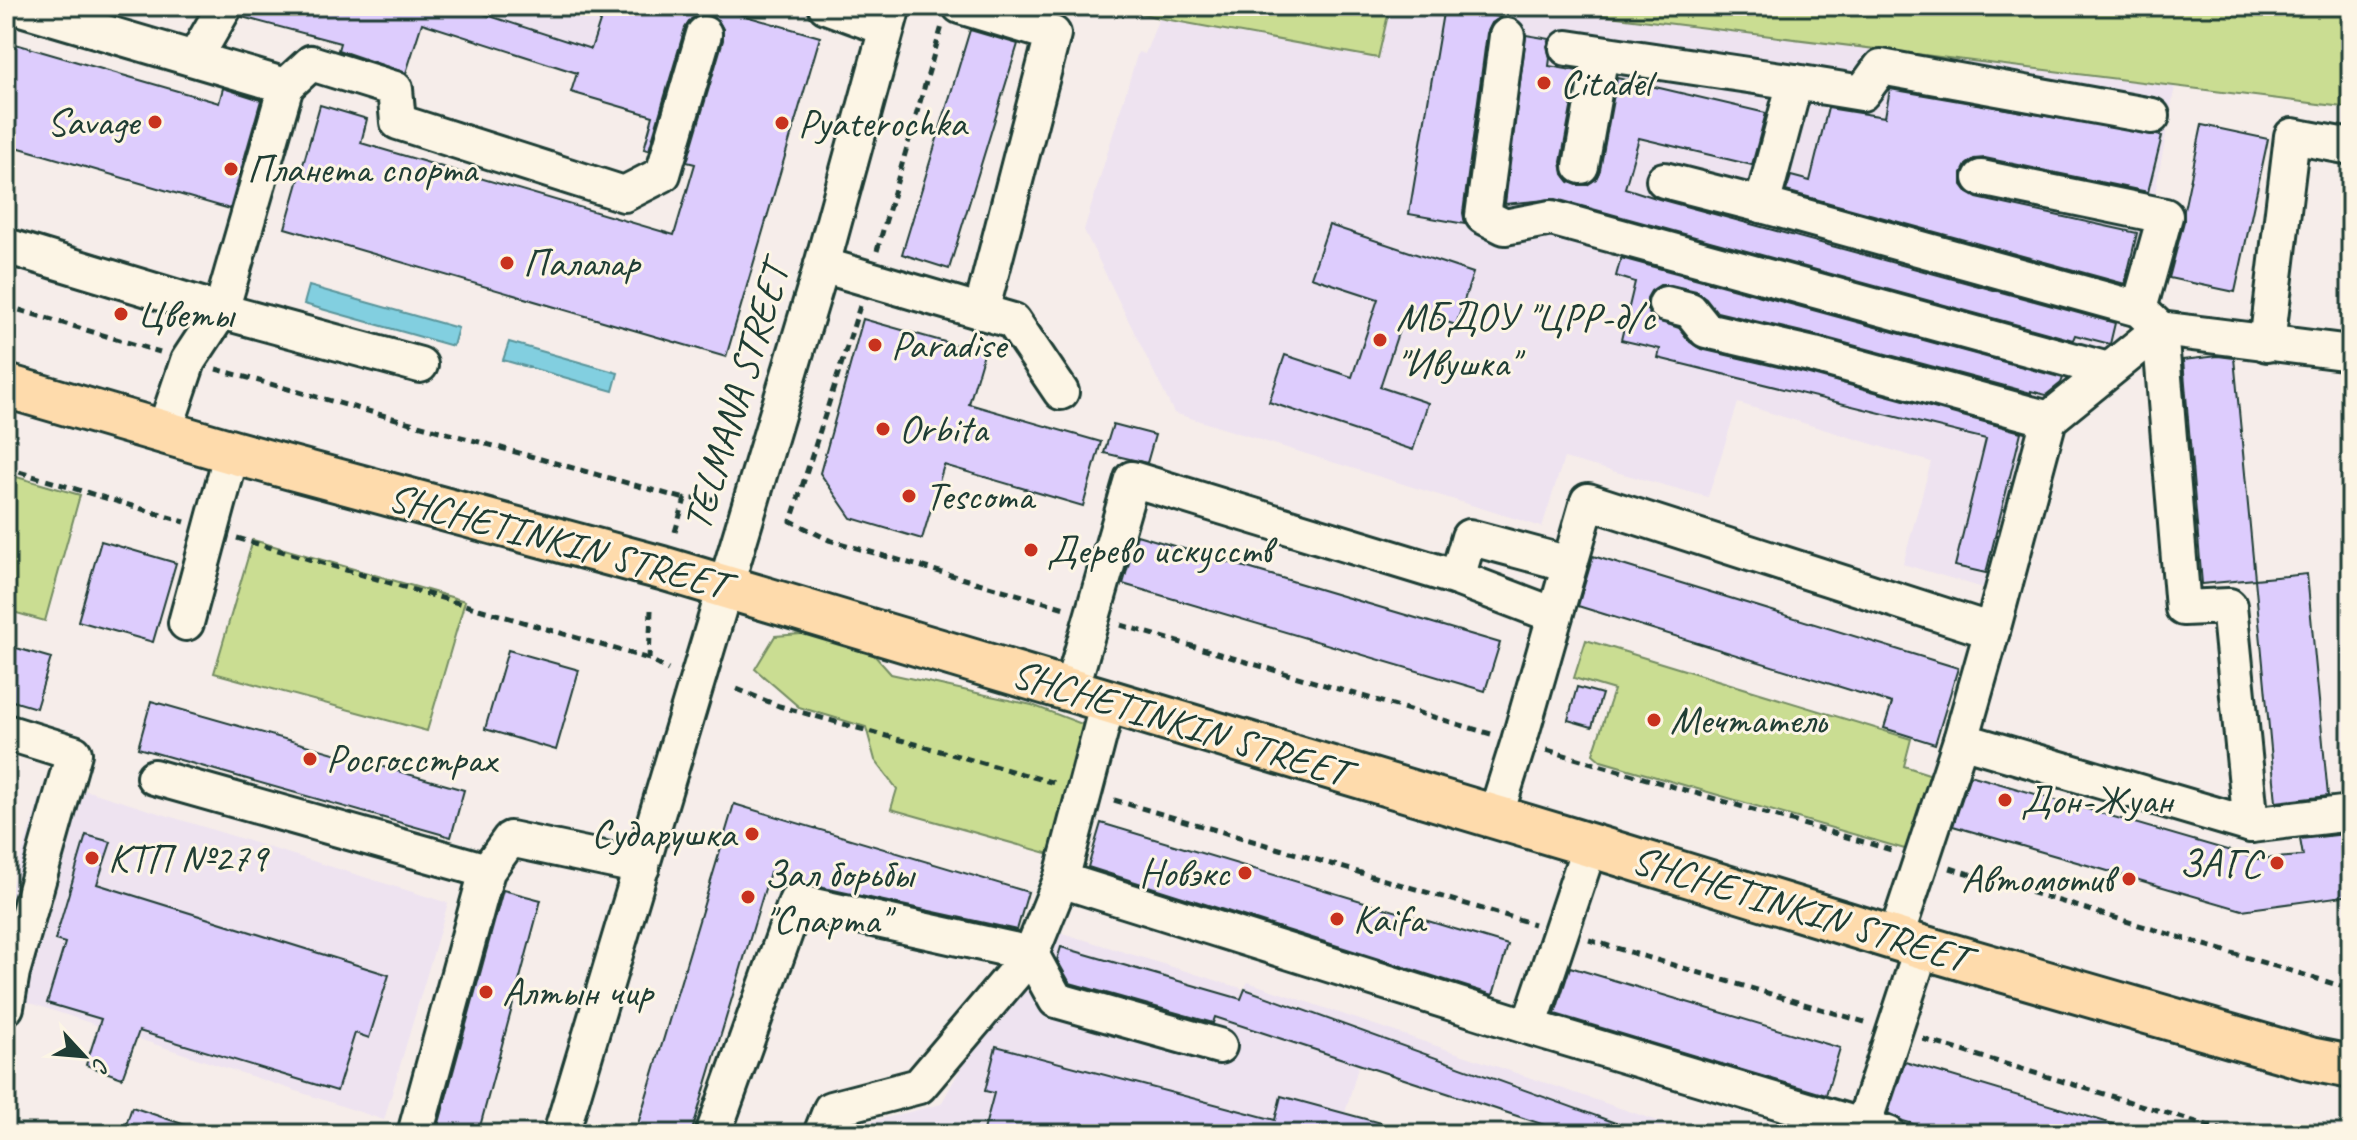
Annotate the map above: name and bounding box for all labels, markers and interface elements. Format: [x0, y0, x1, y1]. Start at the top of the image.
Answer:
place label: Citadel [1560, 58, 1657, 108]
marker: Citadel [1535, 74, 1553, 92]
place label: Savage [47, 97, 142, 147]
place label: Pyaterochka [798, 98, 969, 148]
marker: Savage [146, 113, 164, 131]
marker: Pyaterochka [773, 114, 791, 132]
place label: Планета спорта [247, 144, 480, 194]
marker: Планета спорта [222, 160, 240, 178]
place label: Палалар [523, 238, 642, 288]
street label: TELMANA STREET [672, 248, 803, 536]
marker: Палалар [498, 254, 516, 272]
place label: Цветы [137, 289, 236, 339]
place label: МБДОУ "ЦРР-д/с "Ивушка" [1396, 292, 1656, 388]
marker: Цветы [112, 305, 130, 323]
place label: Paradise [891, 320, 1009, 370]
marker: МБДОУ "ЦРР-д/с "Ивушка" [1371, 331, 1389, 349]
marker: Paradise [866, 336, 884, 354]
place label: Orbita [899, 404, 990, 454]
marker: Orbita [874, 420, 892, 438]
place label: Tescoma [925, 471, 1037, 521]
street label: SHCHETINKIN STREET [383, 472, 742, 613]
marker: Tescoma [900, 487, 918, 505]
place label: Дерево искусств [1047, 525, 1278, 575]
marker: Дерево искусств [1022, 541, 1040, 559]
street label: SHCHETINKIN STREET [1006, 648, 1363, 801]
place label: Мечтатель [1670, 695, 1829, 745]
marker: Мечтатель [1645, 711, 1663, 729]
place label: Росгосстрах [326, 734, 499, 784]
marker: Росгосстрах [301, 750, 319, 768]
place label: Дон-Жуан [2021, 775, 2175, 825]
marker: Дон-Жуан [1996, 791, 2014, 809]
place label: Сударушка [591, 809, 739, 859]
marker: Сударушка [743, 825, 761, 843]
place label: КТП №279 [108, 833, 270, 883]
street label: SHCHETINKIN STREET [1626, 834, 1983, 987]
place label: ЗАГС [2179, 838, 2266, 888]
place label: Новэкс [1139, 848, 1231, 898]
marker: КТП №279 [83, 849, 101, 867]
place label: Зал борьбы "Спарта" [764, 849, 916, 945]
place label: Автомотив [1961, 854, 2119, 904]
marker: ЗАГС [2268, 854, 2286, 872]
marker: Новэкс [1236, 864, 1254, 882]
marker: Автомотив [2120, 870, 2138, 888]
marker: Зал борьбы "Спарта" [739, 888, 757, 906]
place label: Kaifa [1353, 894, 1428, 944]
marker: Kaifa [1328, 910, 1346, 928]
place label: Алтын чир [502, 967, 655, 1017]
marker: Алтын чир [477, 983, 495, 1001]
north arrow [44, 1016, 124, 1096]
text: С [85, 1053, 116, 1078]

